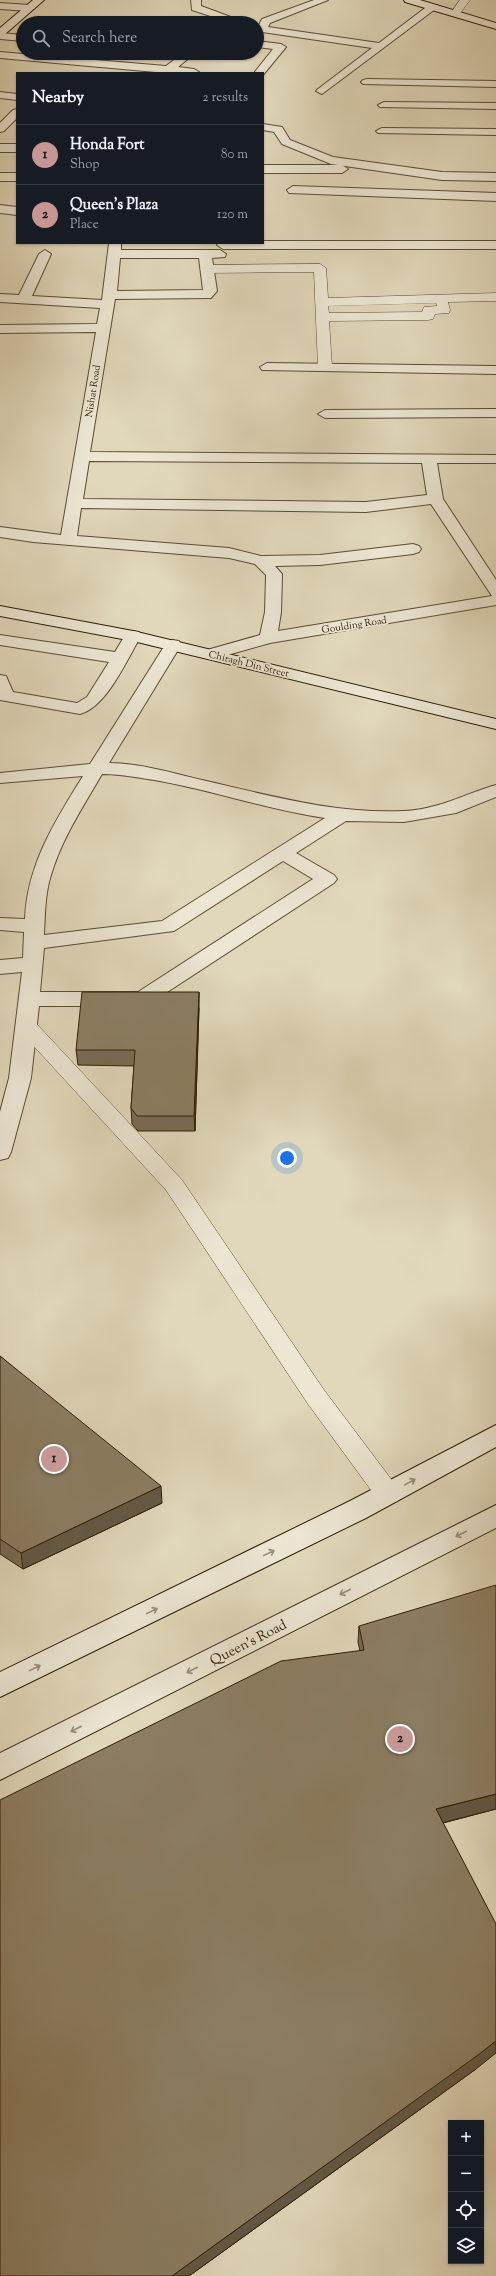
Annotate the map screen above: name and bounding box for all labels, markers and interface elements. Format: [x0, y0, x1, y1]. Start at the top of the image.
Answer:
search box [16, 16, 264, 60]
icon: search [30, 27, 52, 49]
text: Search here [62, 28, 137, 49]
text: Nearby [32, 86, 84, 110]
text: 2 results [203, 89, 248, 107]
text: Honda Fort [70, 135, 144, 156]
text: 1 [43, 146, 47, 164]
text: 80 m [221, 146, 248, 164]
text: Shop [70, 156, 99, 174]
text: Queen's Plaza [70, 195, 158, 216]
text: 2 [42, 206, 48, 224]
text: 120 m [217, 206, 248, 224]
text: Place [70, 216, 99, 234]
street label: Nishat Road [82, 363, 105, 419]
street label: Goulding Road [321, 613, 388, 638]
street label: Chiragh Din Street [207, 647, 291, 682]
your location [277, 1148, 297, 1168]
pin: 1 [41, 1444, 67, 1474]
one-way arrow [403, 1478, 415, 1485]
one-way arrow [455, 1530, 467, 1538]
one-way arrow [262, 1549, 274, 1557]
one-way arrow [339, 1589, 351, 1596]
one-way arrow [146, 1607, 158, 1614]
street label: Queen's Road [207, 1616, 291, 1672]
one-way arrow [29, 1664, 41, 1671]
one-way arrow [186, 1667, 198, 1674]
pin: 2 [387, 1724, 413, 1754]
one-way arrow [70, 1726, 82, 1733]
map controls [448, 2120, 484, 2264]
button: + [448, 2120, 484, 2156]
button: − [448, 2156, 484, 2192]
button: locate [448, 2192, 484, 2228]
button: layers [448, 2228, 484, 2264]

